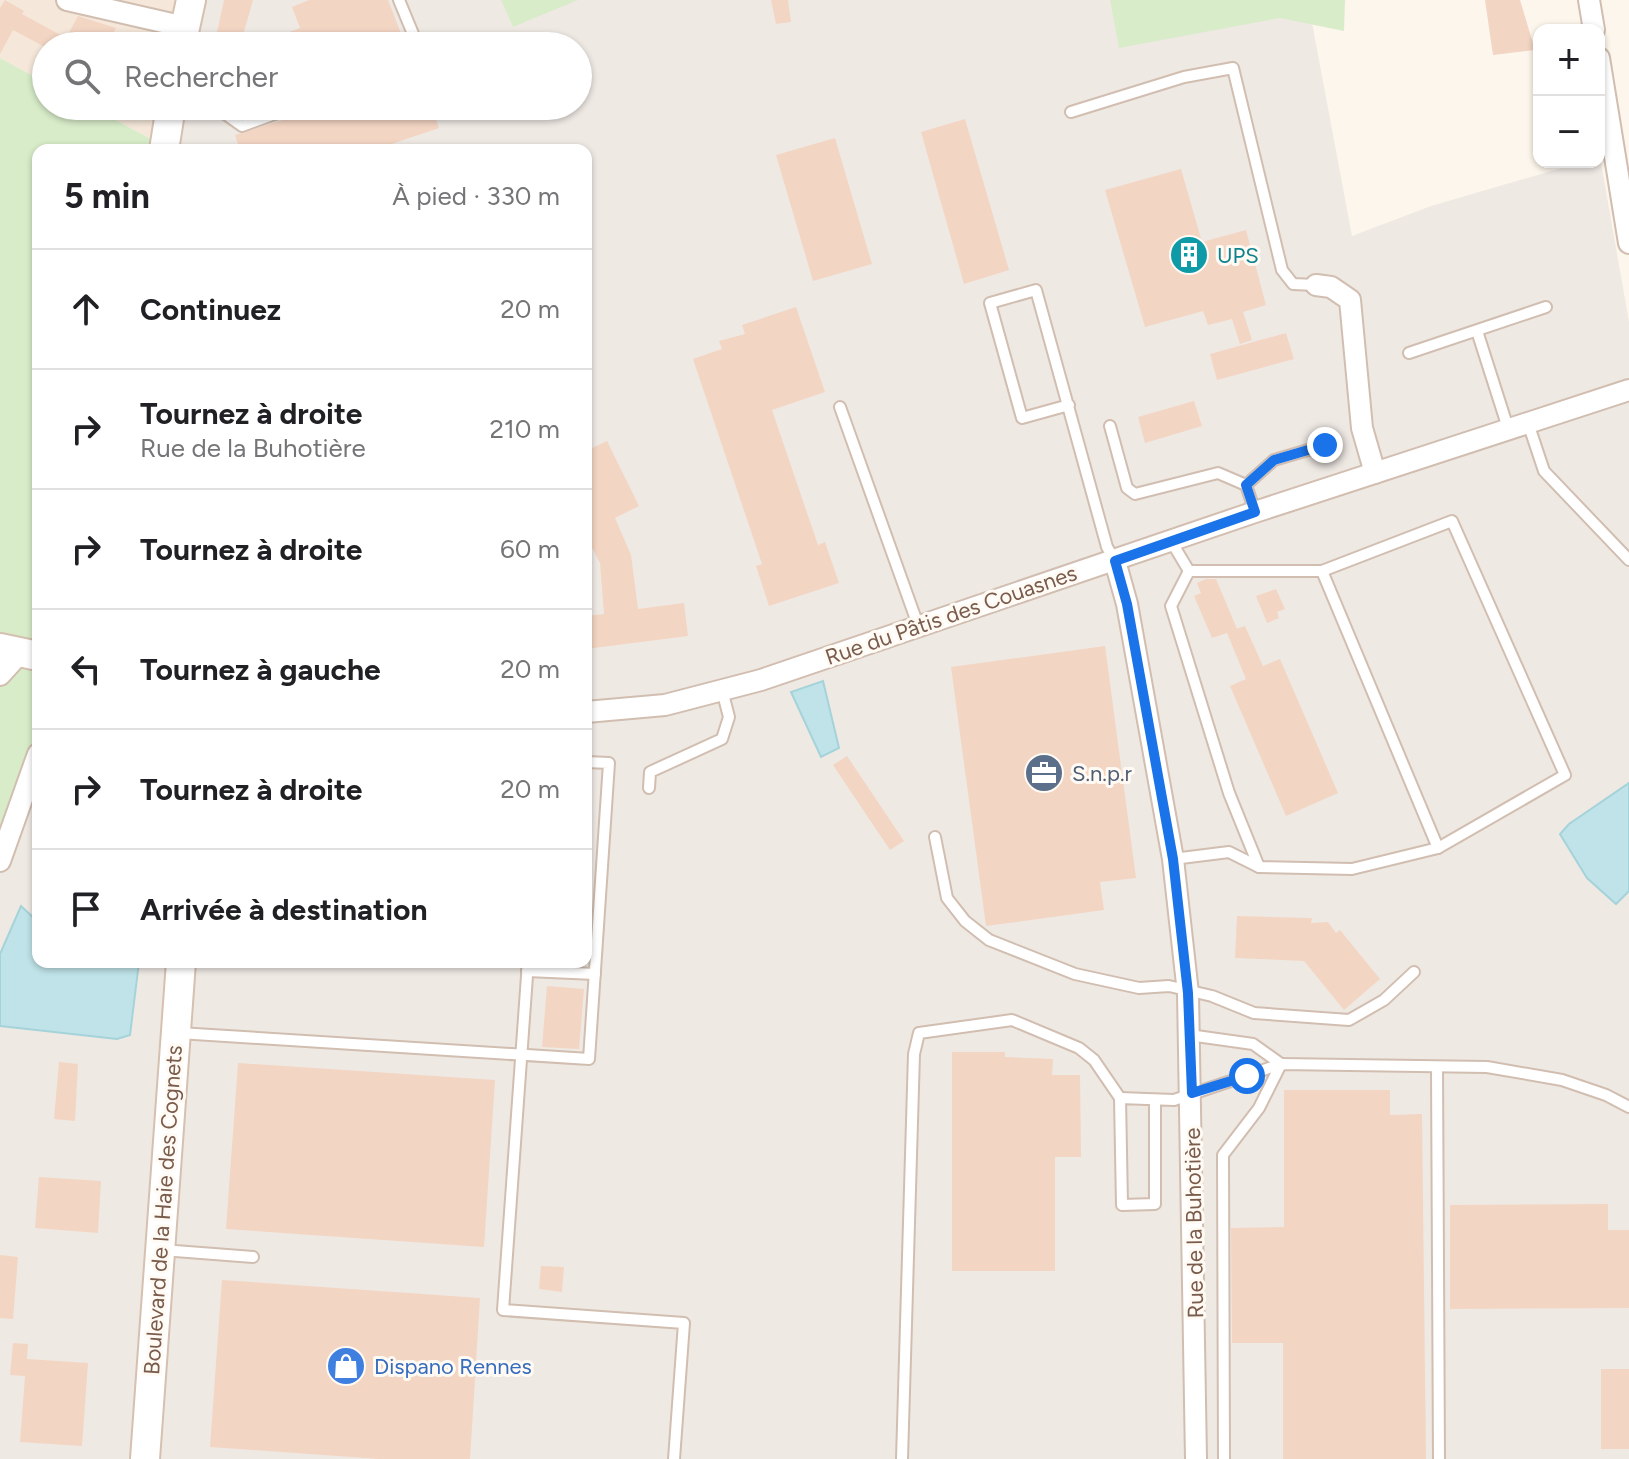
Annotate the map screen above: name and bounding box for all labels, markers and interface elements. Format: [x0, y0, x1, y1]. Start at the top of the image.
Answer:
map controls [1533, 24, 1605, 168]
button: + [1533, 24, 1605, 96]
search box [32, 32, 592, 120]
icon: search [60, 54, 104, 98]
text: Rechercher [124, 58, 278, 95]
button: − [1533, 96, 1605, 168]
text: 5 min [64, 176, 150, 217]
text: À pied · 330 m [392, 180, 560, 212]
building icon: UPS [1168, 234, 1210, 276]
place label: UPS [1217, 242, 1259, 269]
icon: ahead [64, 287, 108, 331]
text: Continuez [140, 291, 281, 328]
text: 20 m [500, 293, 560, 325]
text: Tournez à droite [140, 395, 362, 432]
icon: right [64, 407, 108, 451]
text: 210 m [490, 413, 560, 445]
route end [1307, 427, 1343, 463]
text: Rue de la Buhotière [140, 432, 366, 464]
icon: right [64, 527, 108, 571]
text: Tournez à droite [140, 531, 362, 568]
text: 60 m [500, 533, 560, 565]
street label: Rue du Pâtis des Couasnes [822, 559, 1080, 671]
icon: left [64, 647, 108, 691]
text: Tournez à gauche [140, 651, 381, 688]
text: 20 m [500, 653, 560, 685]
office icon: S.n.p.r [1023, 752, 1065, 794]
place label: S.n.p.r [1072, 760, 1133, 787]
icon: right [64, 767, 108, 811]
text: Tournez à droite [140, 771, 362, 808]
text: 20 m [500, 773, 560, 805]
icon: arrive [64, 887, 108, 931]
text: Arrivée à destination [140, 891, 427, 928]
street label: Boulevard de la Haie des Cognets [138, 1044, 188, 1376]
route start [1229, 1058, 1265, 1094]
street label: Rue de la Buhotière [1179, 1127, 1209, 1319]
shop icon: Dispano Rennes [325, 1345, 367, 1387]
place label: Dispano Rennes [374, 1353, 532, 1380]

